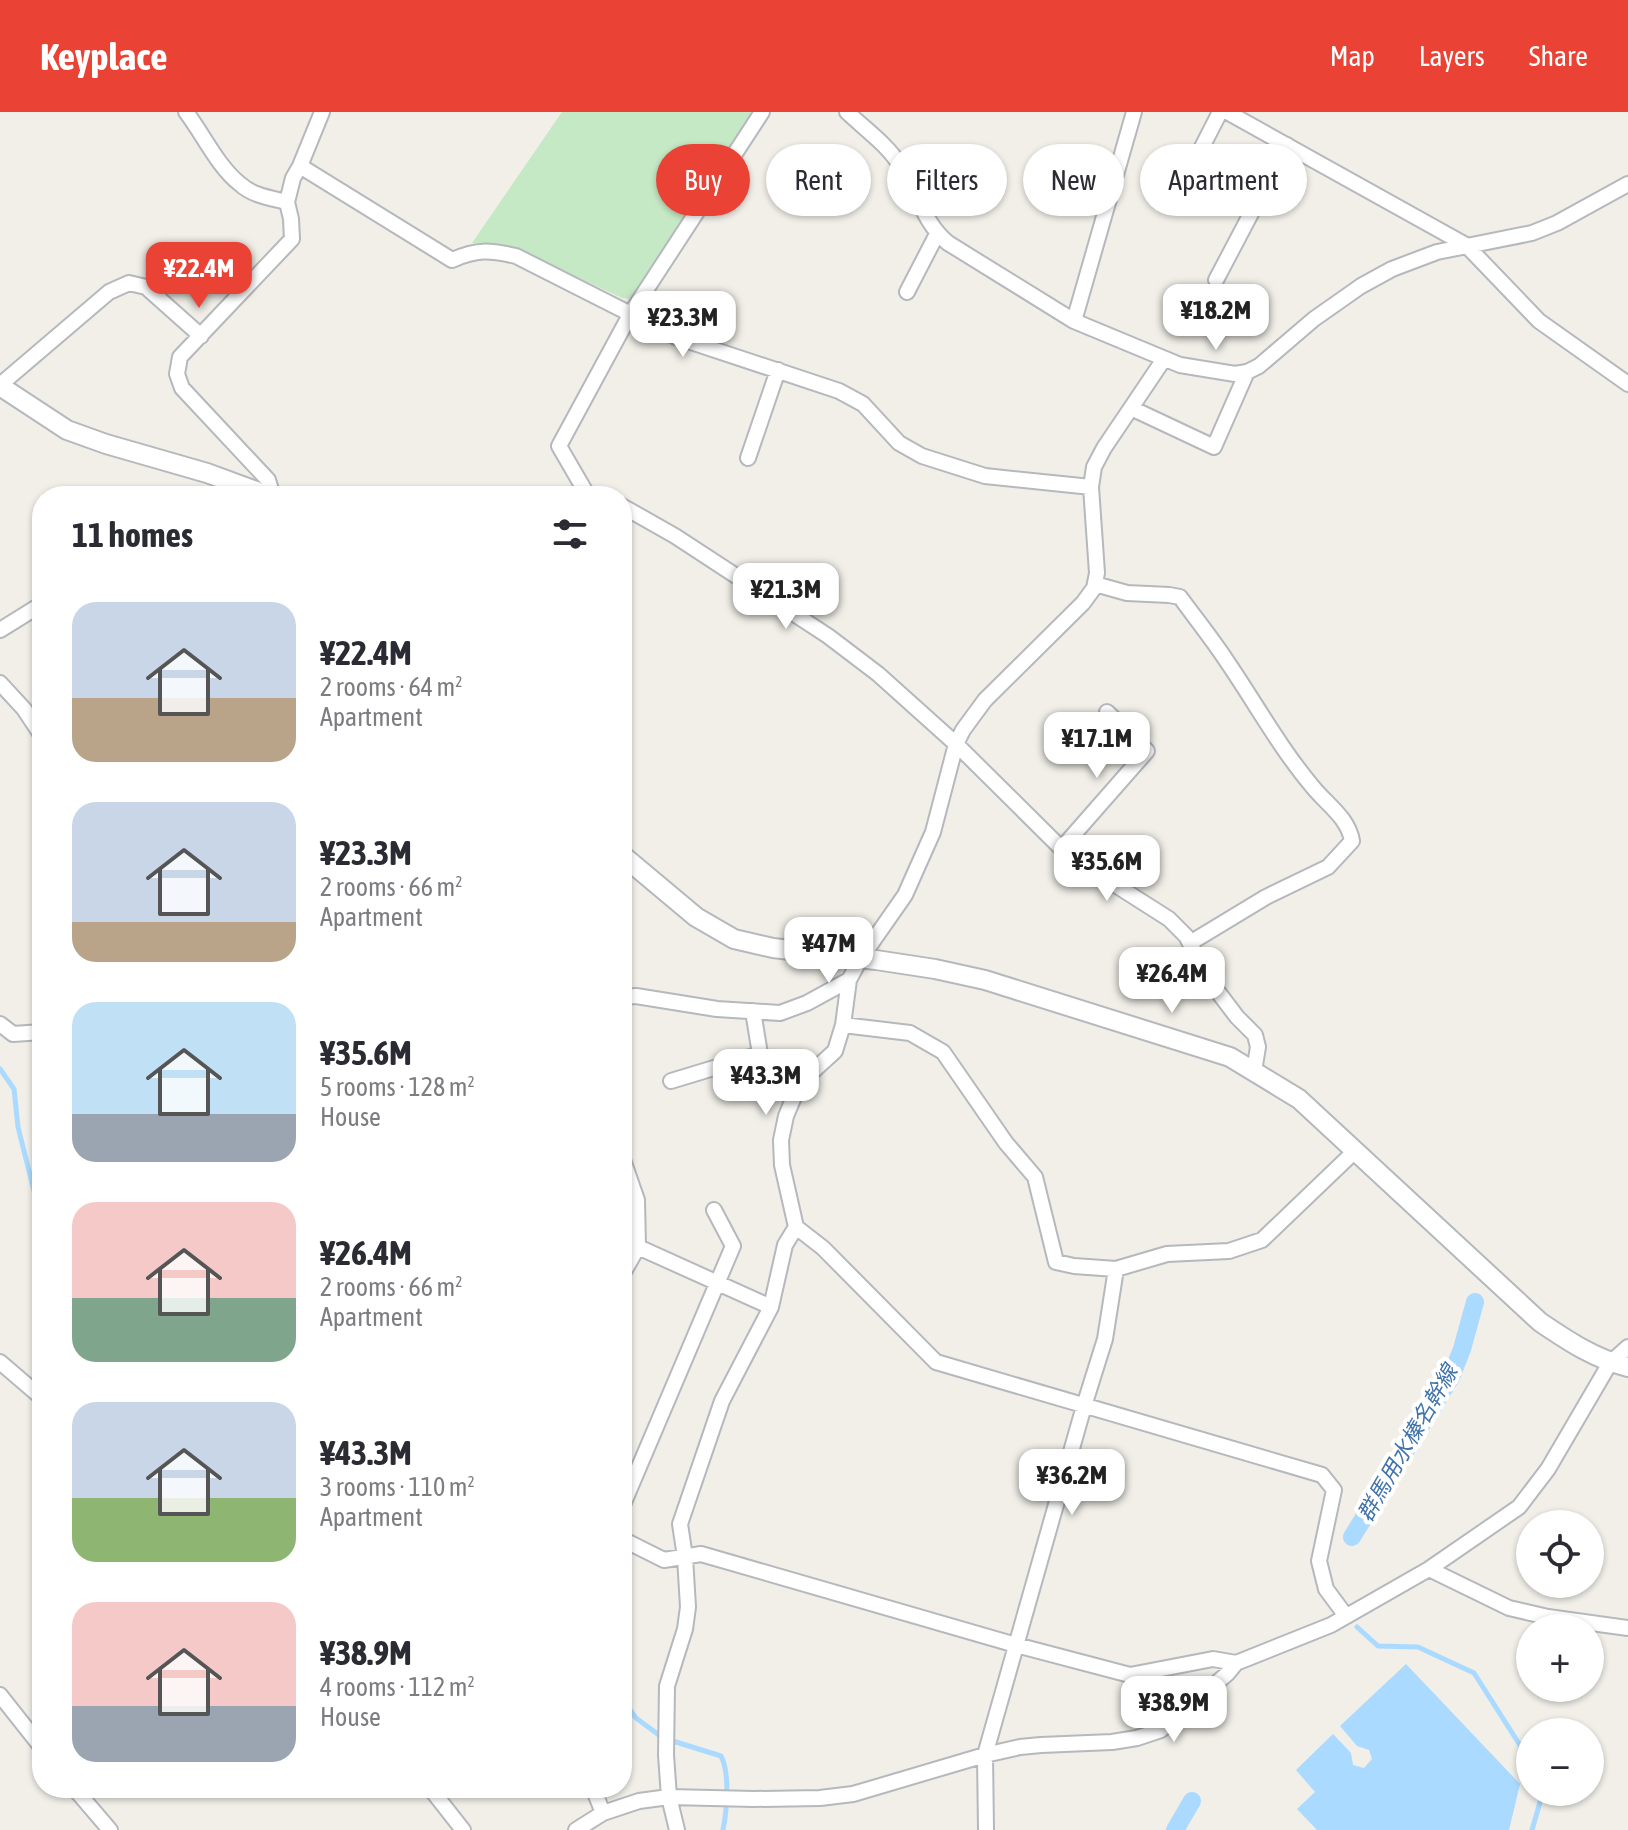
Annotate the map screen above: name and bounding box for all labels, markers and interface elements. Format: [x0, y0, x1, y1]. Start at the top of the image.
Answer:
text: Keyplace [40, 35, 167, 78]
text: Map [1330, 40, 1375, 72]
text: Layers [1419, 40, 1485, 72]
text: Share [1529, 40, 1588, 72]
chip: Buy [656, 144, 750, 216]
chip: Rent [766, 144, 871, 216]
chip: Filters [887, 144, 1007, 216]
chip: New [1023, 144, 1124, 216]
chip: Apartment [1140, 144, 1307, 216]
pin: ¥22.4M [134, 242, 264, 310]
text: ¥22.4M [164, 253, 234, 283]
pin: ¥18.2M [1151, 284, 1281, 352]
pin: ¥23.3M [618, 291, 748, 359]
text: ¥18.2M [1181, 295, 1251, 325]
text: ¥23.3M [648, 302, 718, 332]
icon: filters [548, 512, 592, 556]
text: 11 homes [72, 515, 193, 554]
pin: ¥21.3M [721, 563, 851, 631]
text: ¥21.3M [751, 574, 821, 604]
text: ¥22.4M [320, 633, 412, 672]
icon: home [136, 634, 232, 730]
text: 2 rooms · 64 m² [320, 672, 462, 702]
text: Apartment [320, 702, 423, 732]
pin: ¥17.1M [1032, 712, 1162, 780]
text: ¥17.1M [1062, 723, 1132, 753]
text: ¥23.3M [320, 833, 412, 872]
icon: home [136, 834, 232, 930]
pin: ¥35.6M [1042, 835, 1172, 903]
text: ¥35.6M [1072, 846, 1142, 876]
text: 2 rooms · 66 m² [320, 872, 462, 902]
text: Apartment [320, 902, 423, 932]
pin: ¥47M [782, 917, 876, 985]
text: ¥47M [802, 928, 856, 958]
pin: ¥26.4M [1107, 947, 1237, 1015]
text: ¥26.4M [1137, 958, 1207, 988]
text: ¥35.6M [320, 1033, 412, 1072]
icon: home [136, 1034, 232, 1130]
pin: ¥43.3M [701, 1049, 831, 1117]
text: ¥43.3M [731, 1060, 801, 1090]
text: 5 rooms · 128 m² [320, 1072, 475, 1102]
text: House [320, 1102, 381, 1132]
text: ¥26.4M [320, 1233, 412, 1272]
icon: home [136, 1234, 232, 1330]
text: 2 rooms · 66 m² [320, 1272, 462, 1302]
text: Apartment [320, 1302, 423, 1332]
water label: 群馬用水榛名幹線 [1352, 1358, 1464, 1526]
text: ¥43.3M [320, 1433, 412, 1472]
icon: home [136, 1434, 232, 1530]
pin: ¥36.2M [1007, 1449, 1137, 1517]
text: ¥36.2M [1037, 1460, 1107, 1490]
text: 3 rooms · 110 m² [320, 1472, 475, 1502]
text: Apartment [320, 1502, 423, 1532]
map controls [1516, 1510, 1604, 1806]
button: locate [1516, 1510, 1604, 1598]
button: + [1516, 1614, 1604, 1702]
text: ¥38.9M [320, 1633, 412, 1672]
icon: home [136, 1634, 232, 1730]
text: 4 rooms · 112 m² [320, 1672, 475, 1702]
pin: ¥38.9M [1109, 1676, 1239, 1744]
text: ¥38.9M [1139, 1687, 1209, 1717]
text: House [320, 1702, 381, 1732]
button: − [1516, 1718, 1604, 1806]

